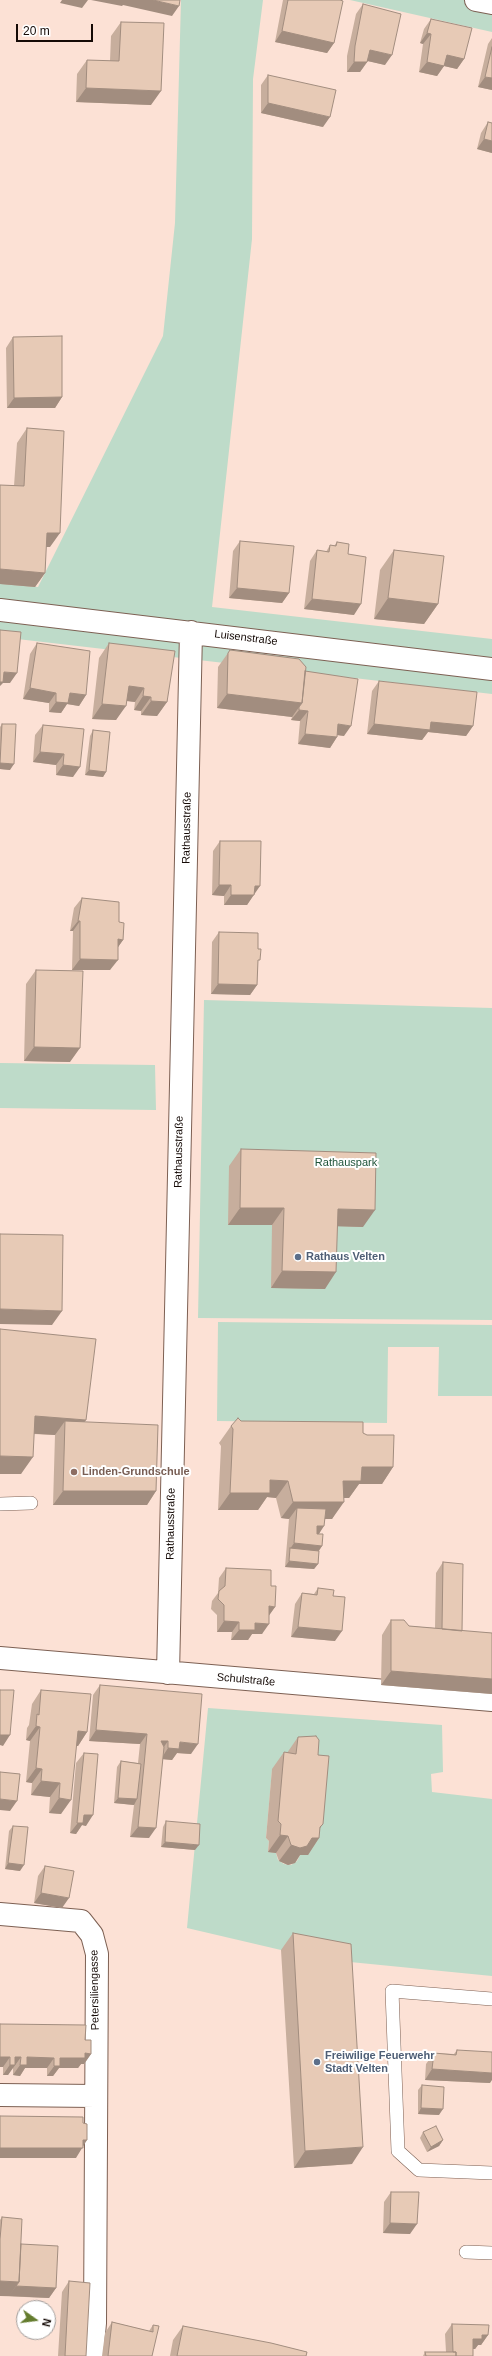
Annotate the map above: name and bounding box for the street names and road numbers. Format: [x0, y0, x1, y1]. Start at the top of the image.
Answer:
street label: Luisenstraße [214, 628, 278, 648]
street label: Rathausstraße [180, 792, 194, 864]
street label: Rathausstraße [172, 1116, 186, 1188]
street label: Rathausstraße [164, 1488, 178, 1560]
street label: Schulstraße [216, 1671, 276, 1689]
street label: Petersiliengasse [88, 1950, 102, 2030]

